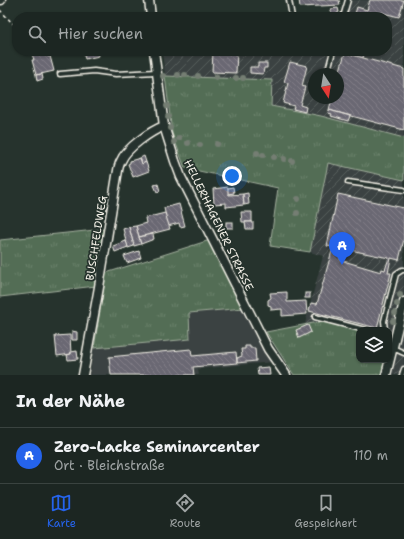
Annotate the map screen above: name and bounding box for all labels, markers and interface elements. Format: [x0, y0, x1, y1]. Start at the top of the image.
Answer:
search box [12, 12, 392, 56]
icon: search [26, 23, 48, 45]
text: Hier suchen [58, 24, 143, 44]
north arrow [308, 68, 344, 104]
street label: HELLERHAGENER STRASSE [180, 157, 257, 293]
your location [222, 166, 242, 186]
street label: BUSCHFELDWEG [82, 194, 111, 282]
pin: A [329, 232, 355, 265]
map controls [356, 327, 392, 363]
button: layers [356, 327, 392, 363]
text: In der Nähe [16, 390, 125, 412]
text: Zero-Lacke Seminarcenter [54, 437, 260, 457]
text: A [24, 447, 34, 464]
text: 110 m [353, 447, 388, 464]
text: Ort · Bleichstraße [54, 457, 165, 474]
tab: Karte [47, 492, 76, 531]
tab: Route [170, 492, 201, 531]
tab: Gespeichert [295, 492, 357, 531]

